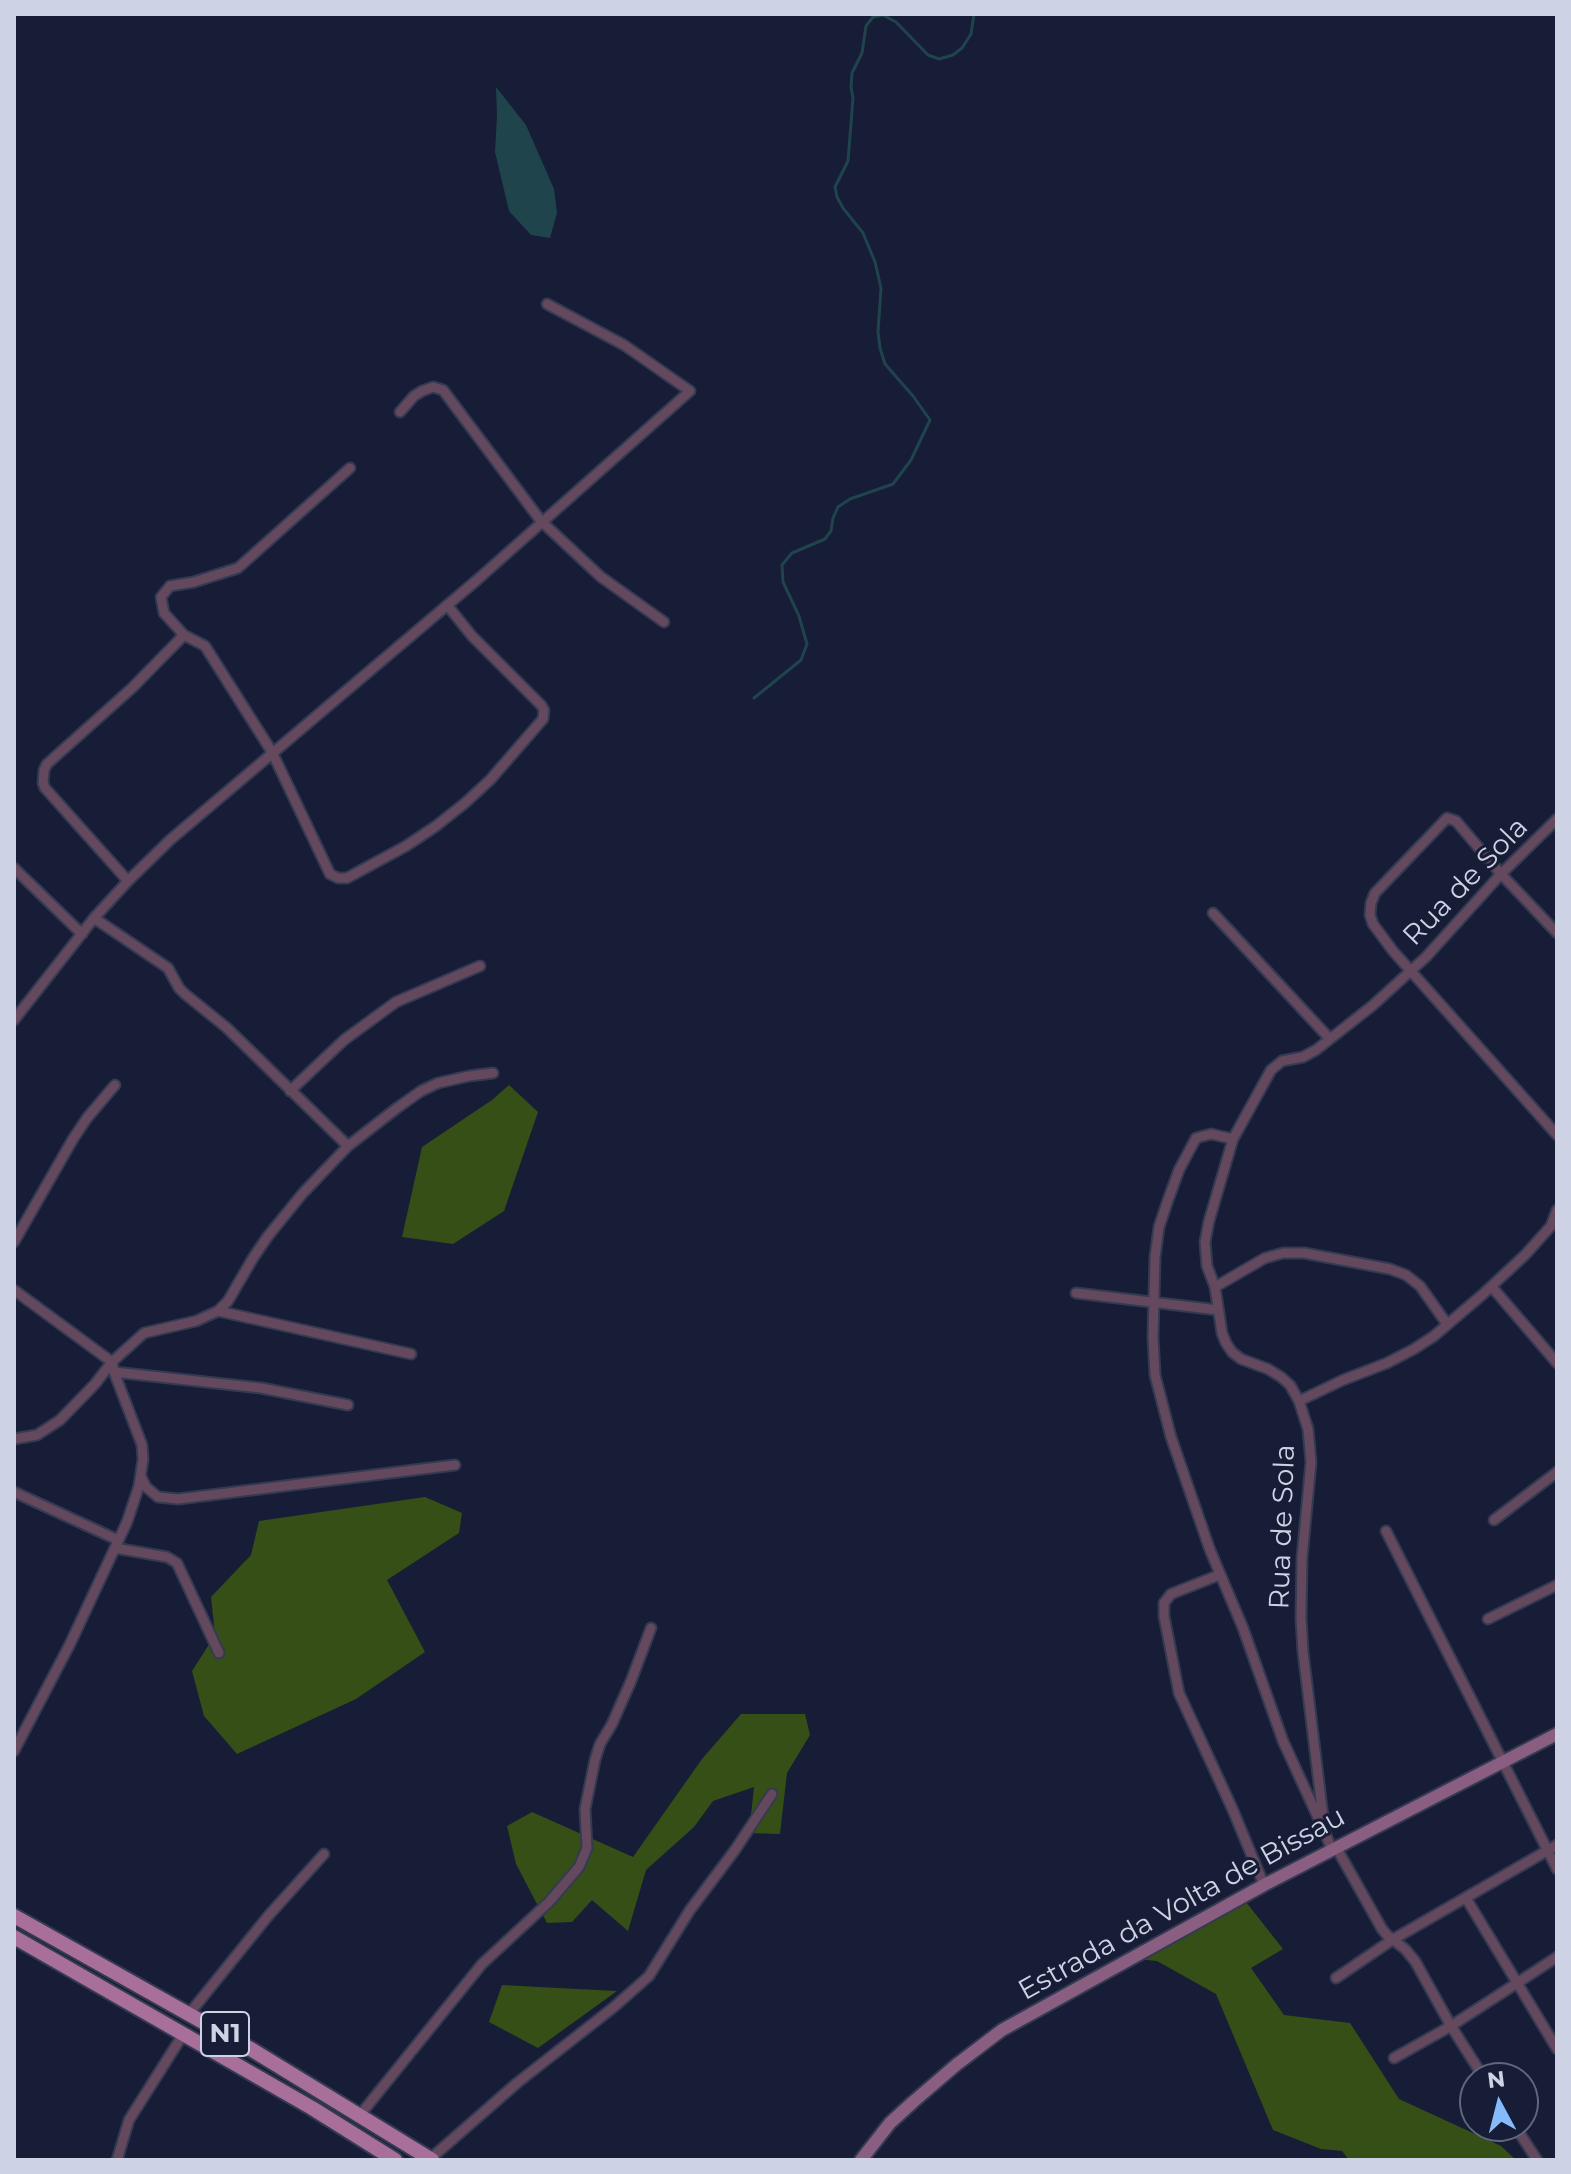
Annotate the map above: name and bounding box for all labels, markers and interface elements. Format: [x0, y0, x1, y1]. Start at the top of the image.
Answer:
street label: Rua de Sola [1397, 811, 1535, 953]
street label: Rua de Sola [1263, 1444, 1303, 1610]
street label: Estrada da Volta de Bissau [1013, 1800, 1351, 2008]
road number: N1 [201, 2012, 249, 2056]
north arrow [1459, 2062, 1539, 2142]
text: N [1486, 2065, 1507, 2094]

